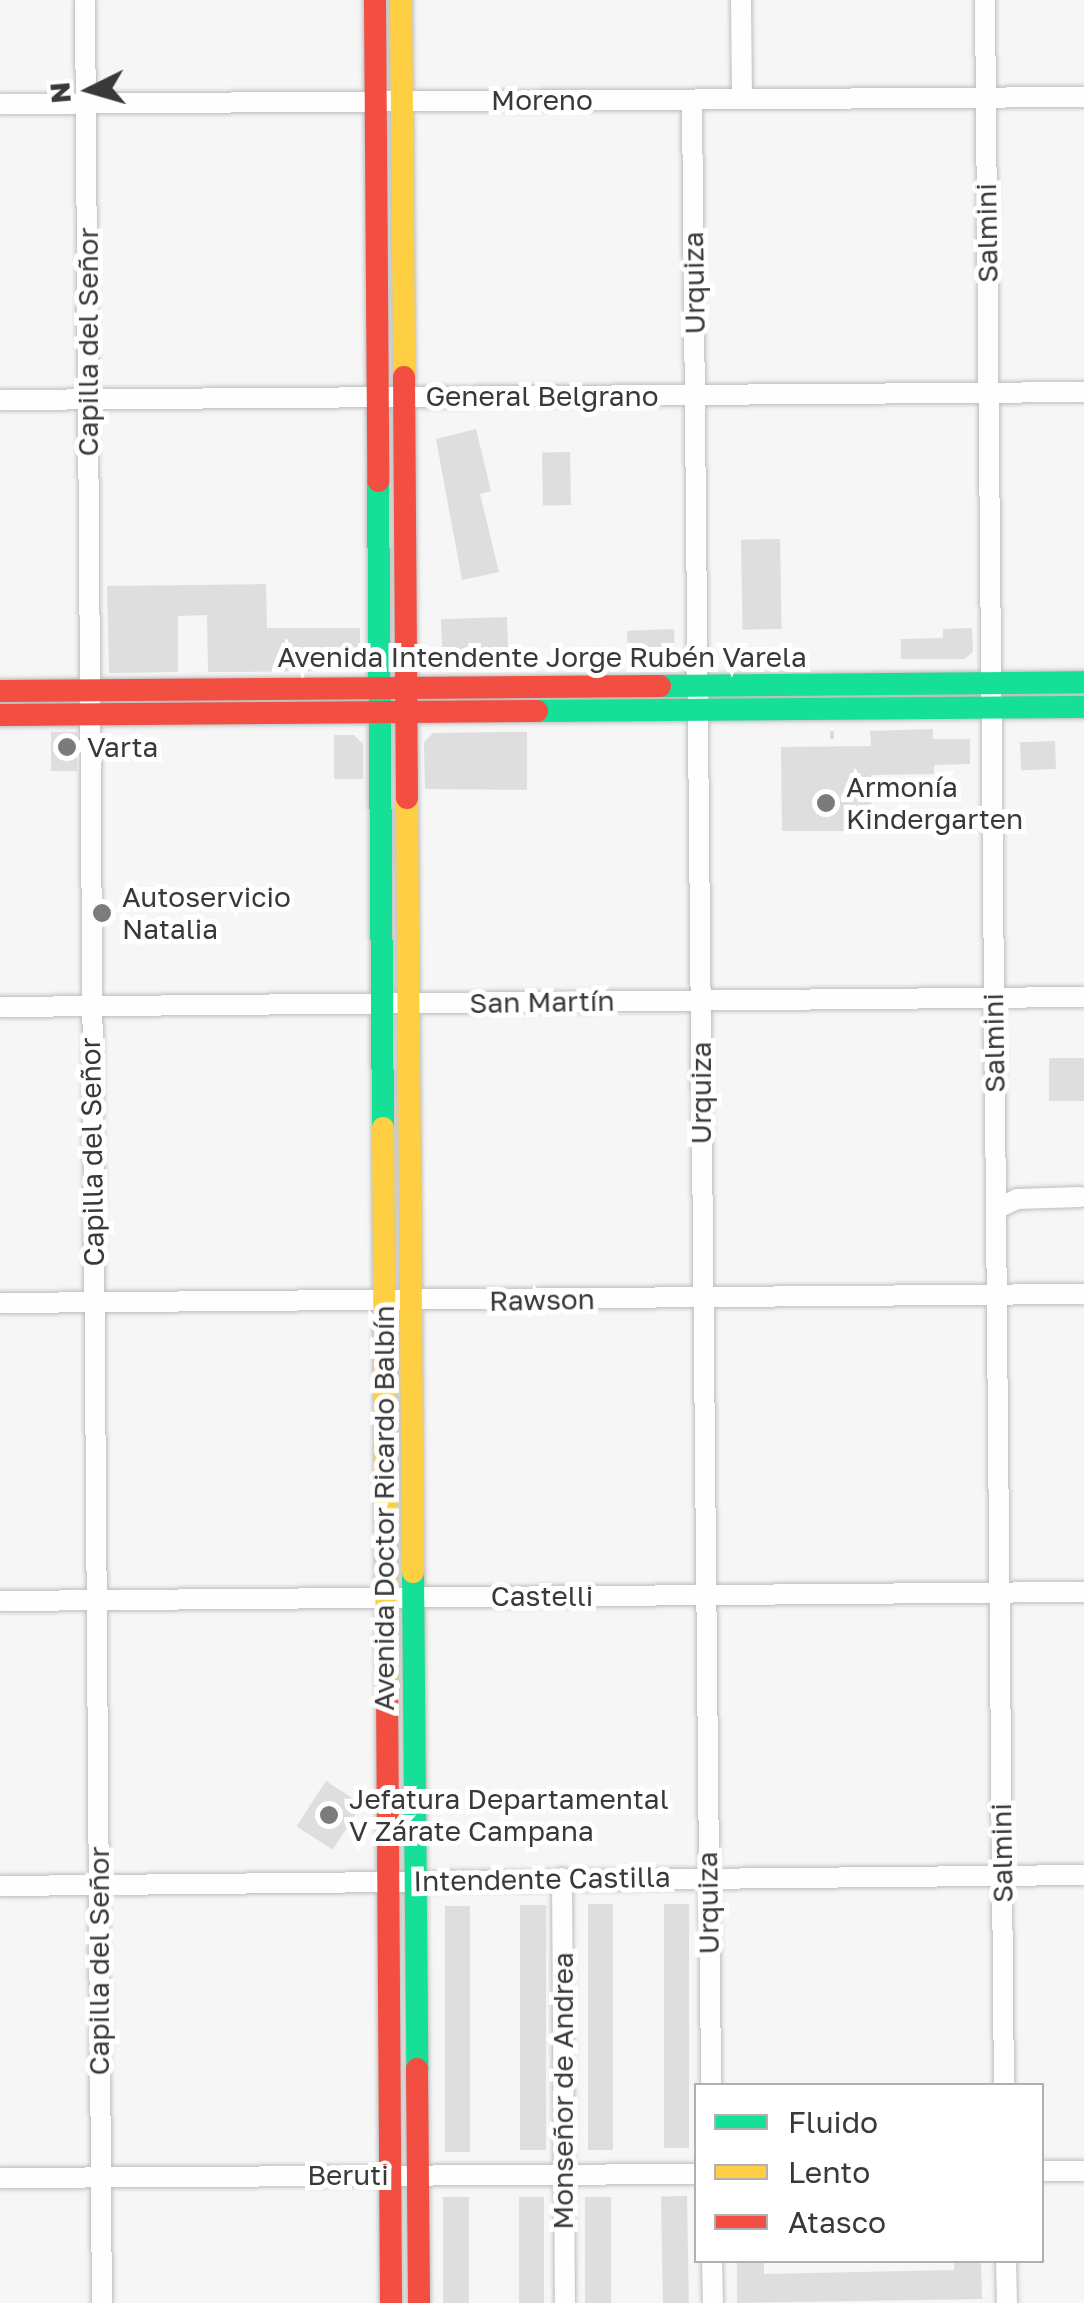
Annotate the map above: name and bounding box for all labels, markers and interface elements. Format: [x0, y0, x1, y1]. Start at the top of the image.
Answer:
north arrow [40, 40, 140, 140]
text: N [42, 81, 77, 105]
street label: Moreno [491, 83, 593, 117]
street label: Salmini [969, 183, 1005, 283]
street label: Capilla del Señor [71, 228, 105, 456]
street label: Urquiza [676, 231, 712, 335]
street label: General Belgrano [425, 379, 659, 413]
street label: Avenida Intendente Jorge Rubén Varela [277, 640, 807, 674]
place label: Varta [87, 730, 158, 764]
marker: Varta [56, 736, 78, 758]
place label: Armonía Kindergarten [846, 770, 1023, 836]
marker: Armonía Kindergarten [815, 792, 837, 814]
place label: Autoservicio Natalia [122, 880, 291, 946]
marker: Autoservicio Natalia [91, 902, 113, 924]
street label: San Martín [469, 984, 615, 1020]
street label: Salmini [976, 993, 1012, 1093]
street label: Capilla del Señor [73, 1037, 111, 1267]
street label: Urquiza [684, 1042, 718, 1144]
street label: Rawson [489, 1282, 595, 1318]
street label: Avenida Doctor Ricardo Balbín [367, 1305, 401, 1711]
street label: Castelli [491, 1579, 593, 1613]
place label: Jefatura Departamental V Zárate Campana [349, 1782, 669, 1848]
street label: Salmini [984, 1803, 1020, 1903]
marker: Jefatura Departamental V Zárate Campana [318, 1804, 340, 1826]
street label: Capilla del Señor [82, 1847, 116, 2075]
street label: Urquiza [690, 1851, 726, 1955]
street label: Intendente Castilla [413, 1860, 671, 1898]
street label: Monseñor de Andrea [546, 1952, 580, 2230]
legend [694, 2083, 1044, 2263]
text: Fluido [788, 2104, 878, 2140]
text: Lento [788, 2154, 870, 2190]
street label: Beruti [307, 2158, 389, 2192]
text: Atasco [788, 2204, 886, 2240]

